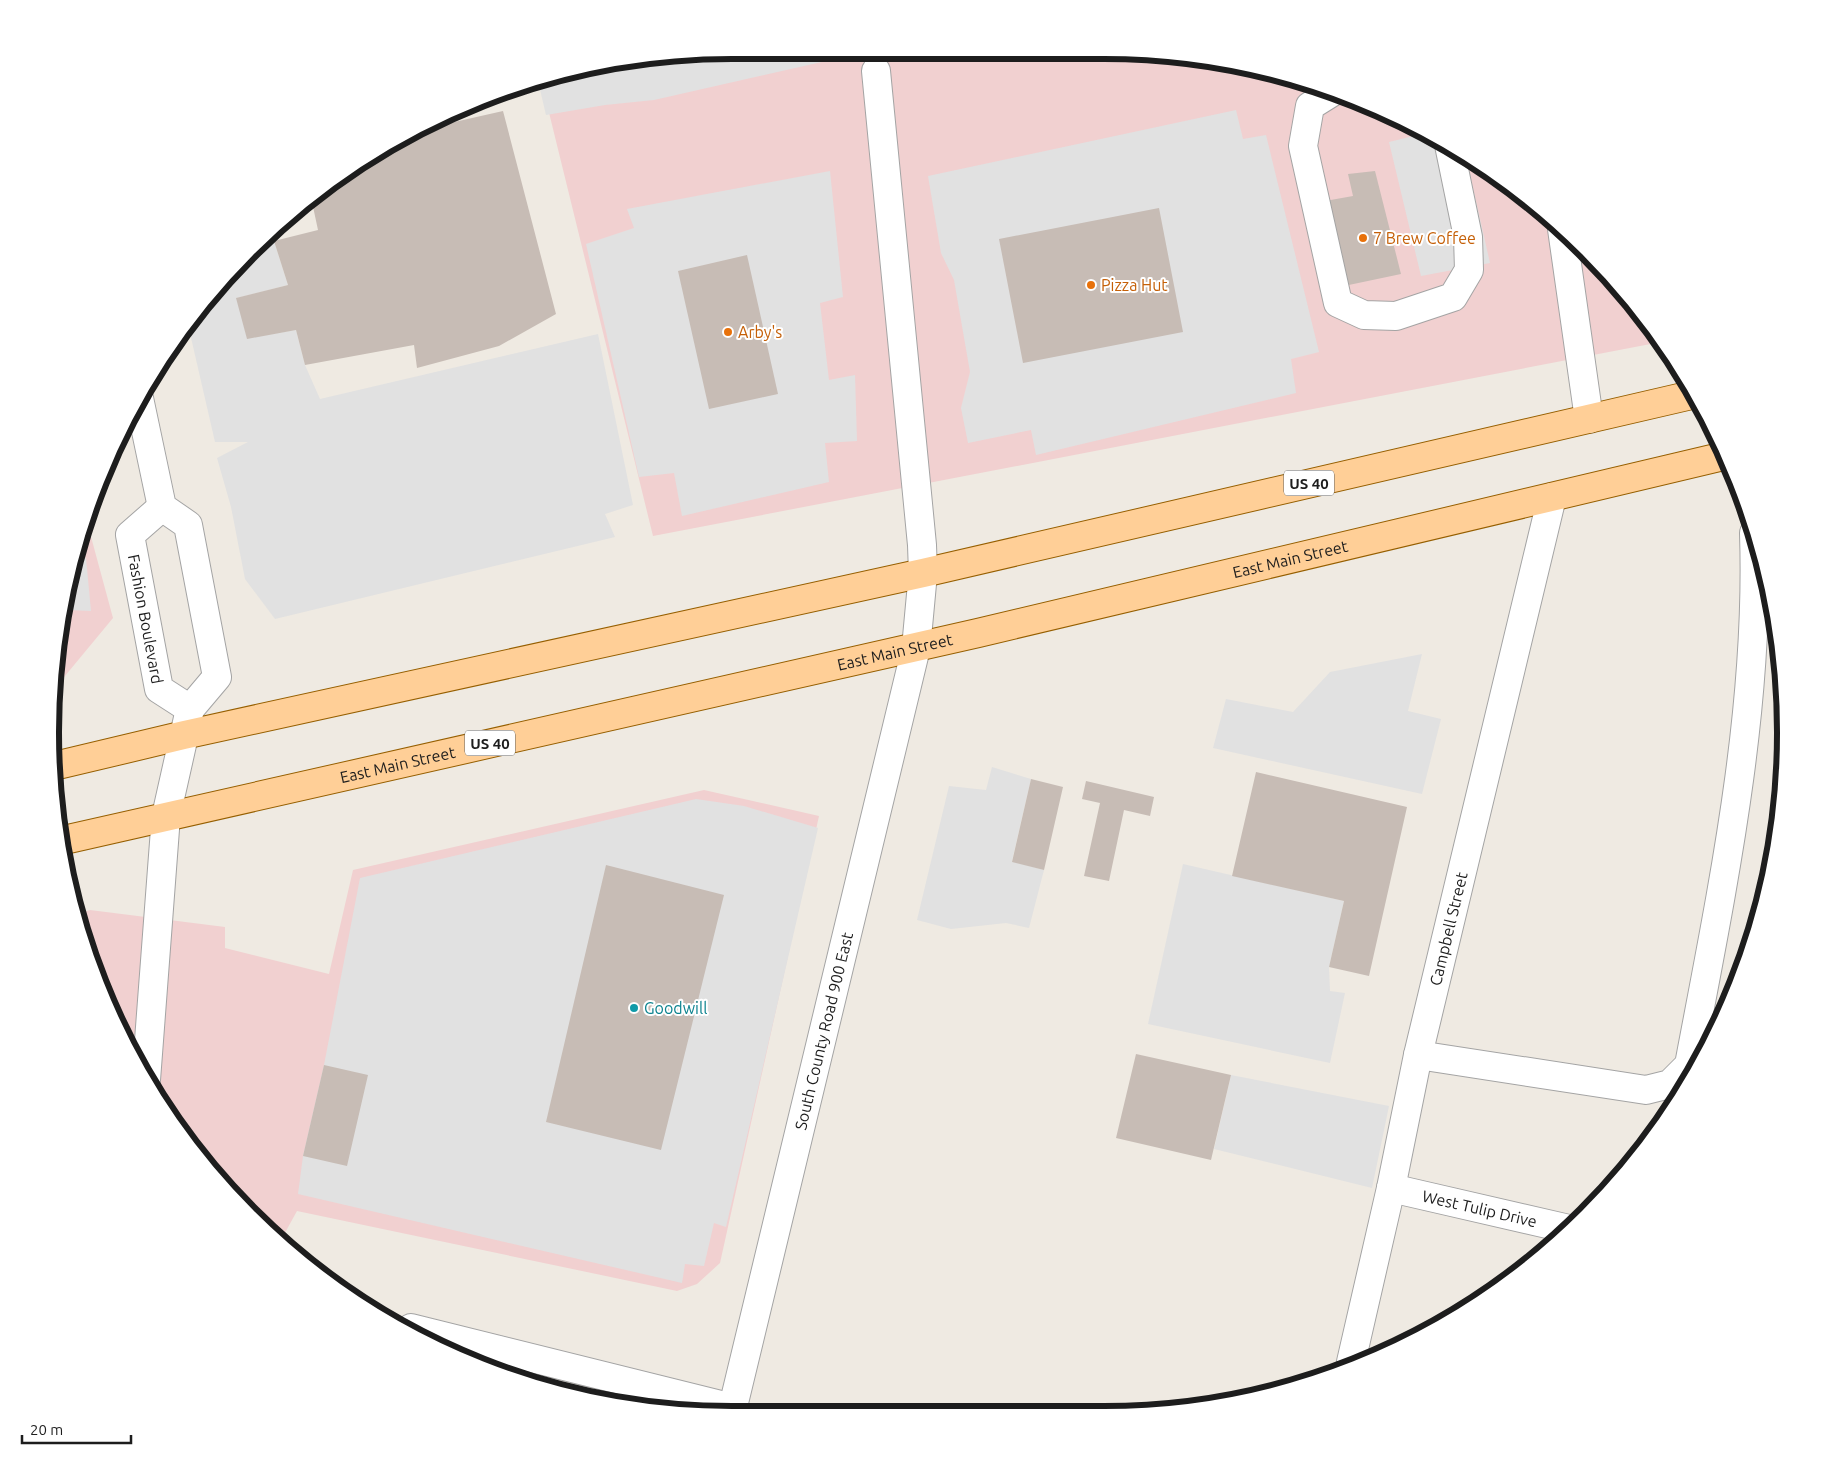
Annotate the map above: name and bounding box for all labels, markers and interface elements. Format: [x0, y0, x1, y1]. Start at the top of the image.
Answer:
place label: 7 Brew Coffee [1373, 229, 1476, 247]
marker: 7 Brew Coffee [1357, 232, 1369, 244]
place label: Pizza Hut [1101, 276, 1168, 294]
marker: Pizza Hut [1085, 279, 1097, 291]
place label: Arby's [738, 323, 782, 341]
marker: Arby's [722, 326, 734, 338]
road number: US 40 [1284, 470, 1334, 496]
street label: East Main Street [1231, 536, 1350, 581]
street label: Fashion Boulevard [125, 553, 167, 685]
street label: East Main Street [836, 630, 955, 674]
road number: US 40 [465, 730, 515, 756]
street label: East Main Street [338, 743, 458, 786]
street label: Campbell Street [1426, 870, 1471, 987]
street label: South County Road 900 East [791, 930, 856, 1132]
place label: Goodwill [644, 999, 707, 1017]
marker: Goodwill [628, 1002, 640, 1014]
street label: West Tulip Drive [1421, 1187, 1539, 1230]
scale bar [22, 1412, 131, 1444]
text: 20 m [30, 1421, 63, 1438]

